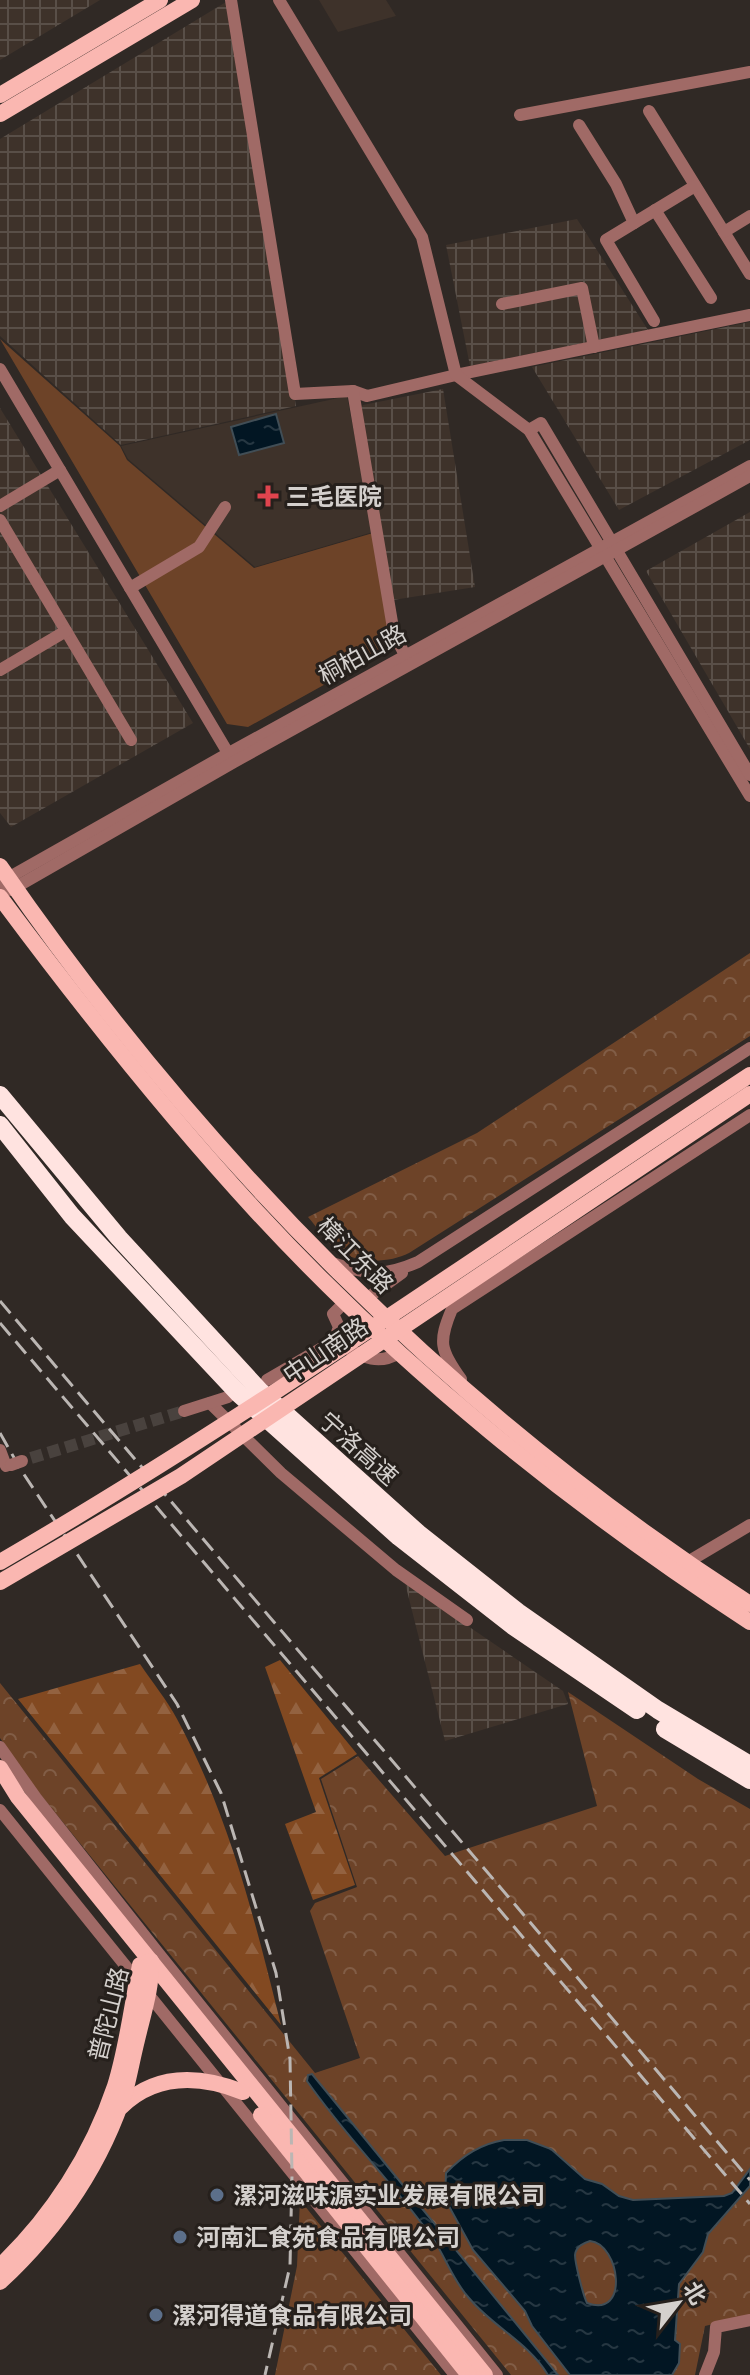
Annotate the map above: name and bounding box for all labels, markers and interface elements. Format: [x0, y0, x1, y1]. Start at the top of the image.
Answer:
place label: 三毛医院 [286, 478, 382, 514]
marker: 三毛医院 [257, 485, 279, 507]
street label: 桐柏山路 [311, 615, 413, 693]
street label: 樟江东路 [309, 1208, 403, 1302]
street label: 中山南路 [275, 1308, 375, 1392]
street label: 宁洛高速 [311, 1403, 407, 1493]
street label: 普陀山路 [79, 1963, 137, 2065]
place label: 漯河滋味源实业发展有限公司 [233, 2177, 545, 2213]
marker: 漯河滋味源实业发展有限公司 [208, 2186, 226, 2204]
place label: 河南汇食苑食品有限公司 [196, 2219, 460, 2255]
marker: 河南汇食苑食品有限公司 [171, 2228, 189, 2246]
north arrow [638, 2263, 718, 2343]
text: 北 [675, 2275, 715, 2311]
place label: 漯河得道食品有限公司 [172, 2297, 412, 2333]
marker: 漯河得道食品有限公司 [147, 2306, 165, 2324]

